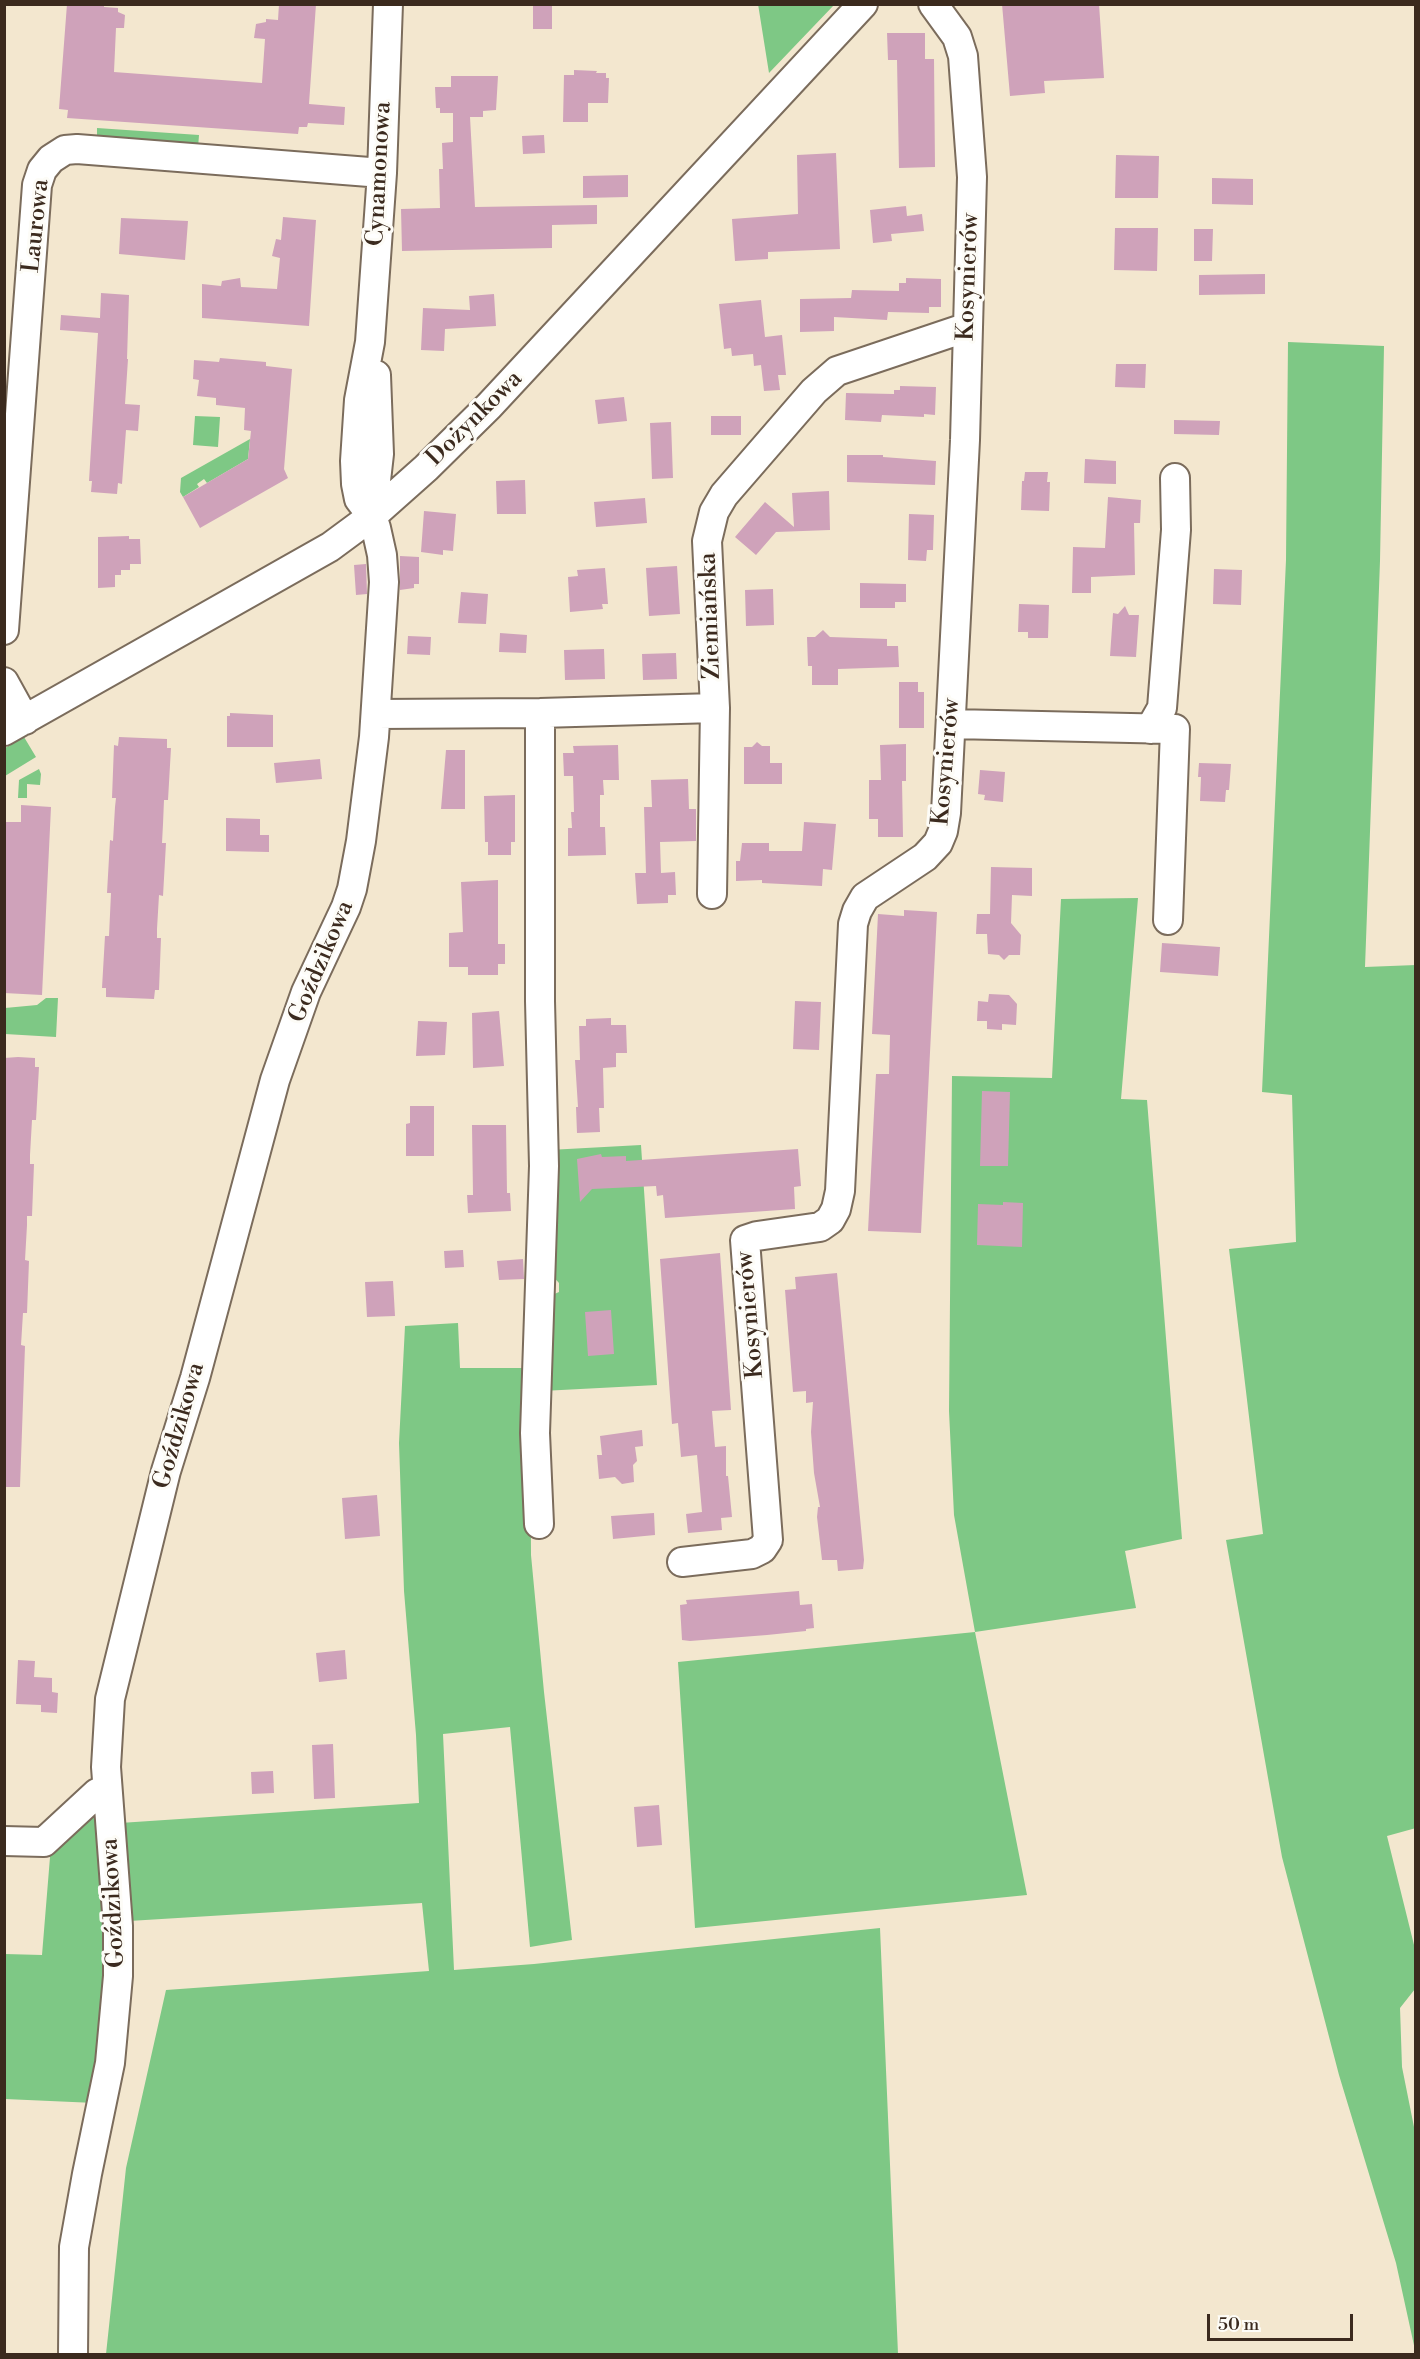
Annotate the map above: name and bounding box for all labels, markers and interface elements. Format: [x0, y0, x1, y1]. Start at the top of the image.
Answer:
street label: Cynamonowa [362, 101, 398, 247]
street label: Laurowa [18, 178, 56, 274]
street label: Kosynierów [952, 213, 986, 341]
street label: Dożynkowa [421, 365, 529, 473]
street label: Ziemiańska [694, 552, 728, 680]
street label: Kosynierów [927, 697, 967, 827]
street label: Goździkowa [283, 897, 361, 1027]
street label: Kosynierów [731, 1250, 771, 1380]
street label: Goździkowa [148, 1360, 212, 1492]
street label: Goździkowa [96, 1837, 132, 1969]
scale bar [1210, 2302, 1356, 2340]
text: 50 m [1218, 2313, 1259, 2336]

